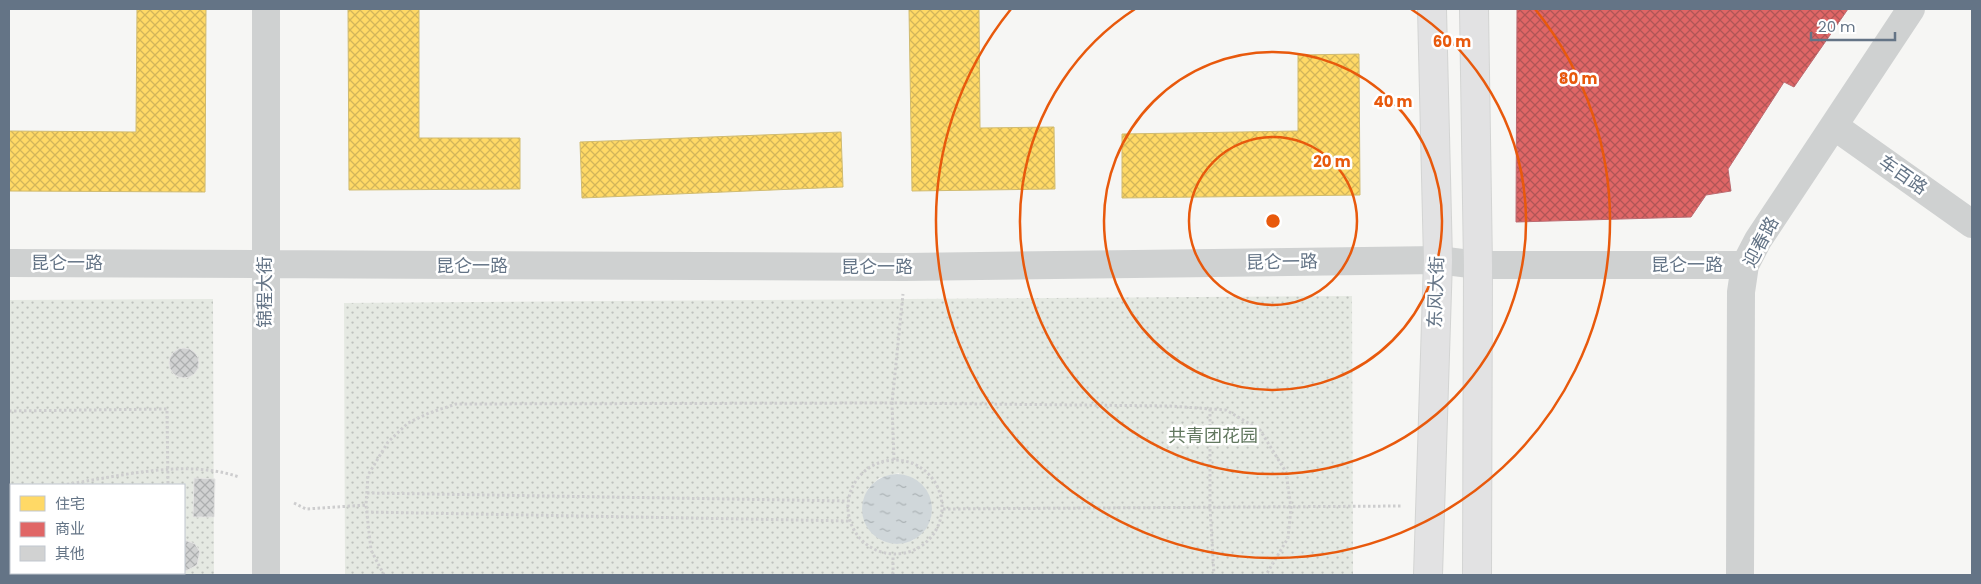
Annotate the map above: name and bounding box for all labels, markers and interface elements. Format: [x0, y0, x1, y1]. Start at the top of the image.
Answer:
scale bar [1811, 10, 1895, 42]
text: 20 m [1818, 16, 1856, 37]
text: 60 m [1433, 31, 1471, 52]
text: 80 m [1559, 68, 1597, 89]
text: 40 m [1373, 91, 1413, 112]
street label: 车百路 [1874, 149, 1933, 200]
text: 20 m [1313, 151, 1351, 172]
centre of rings [1264, 212, 1282, 230]
street label: 迎春路 [1737, 212, 1784, 271]
street label: 昆仑一路 [1246, 248, 1318, 275]
street label: 昆仑一路 [31, 250, 103, 275]
street label: 昆仑一路 [1651, 252, 1723, 277]
street label: 昆仑一路 [436, 253, 508, 278]
street label: 昆仑一路 [841, 254, 913, 279]
street label: 锦程大街 [252, 256, 277, 328]
street label: 东风大街 [1422, 256, 1449, 328]
park label: 共青团花园 [1168, 423, 1258, 448]
legend [10, 484, 185, 574]
text: 住宅 [55, 493, 85, 514]
text: 商业 [55, 518, 85, 539]
text: 其他 [55, 543, 85, 564]

